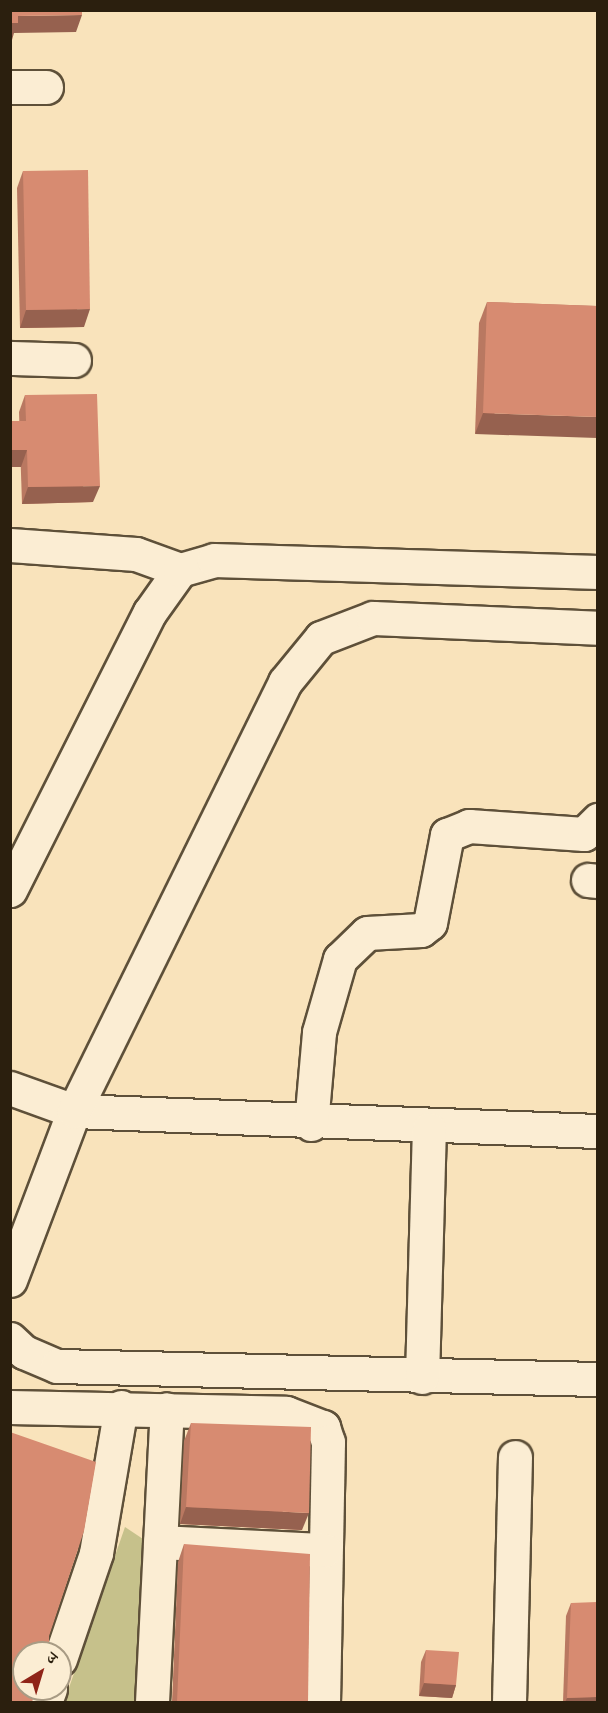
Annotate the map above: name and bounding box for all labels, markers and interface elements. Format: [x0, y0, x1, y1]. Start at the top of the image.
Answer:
north arrow [12, 1641, 72, 1701]
text: उ [42, 1647, 62, 1670]

